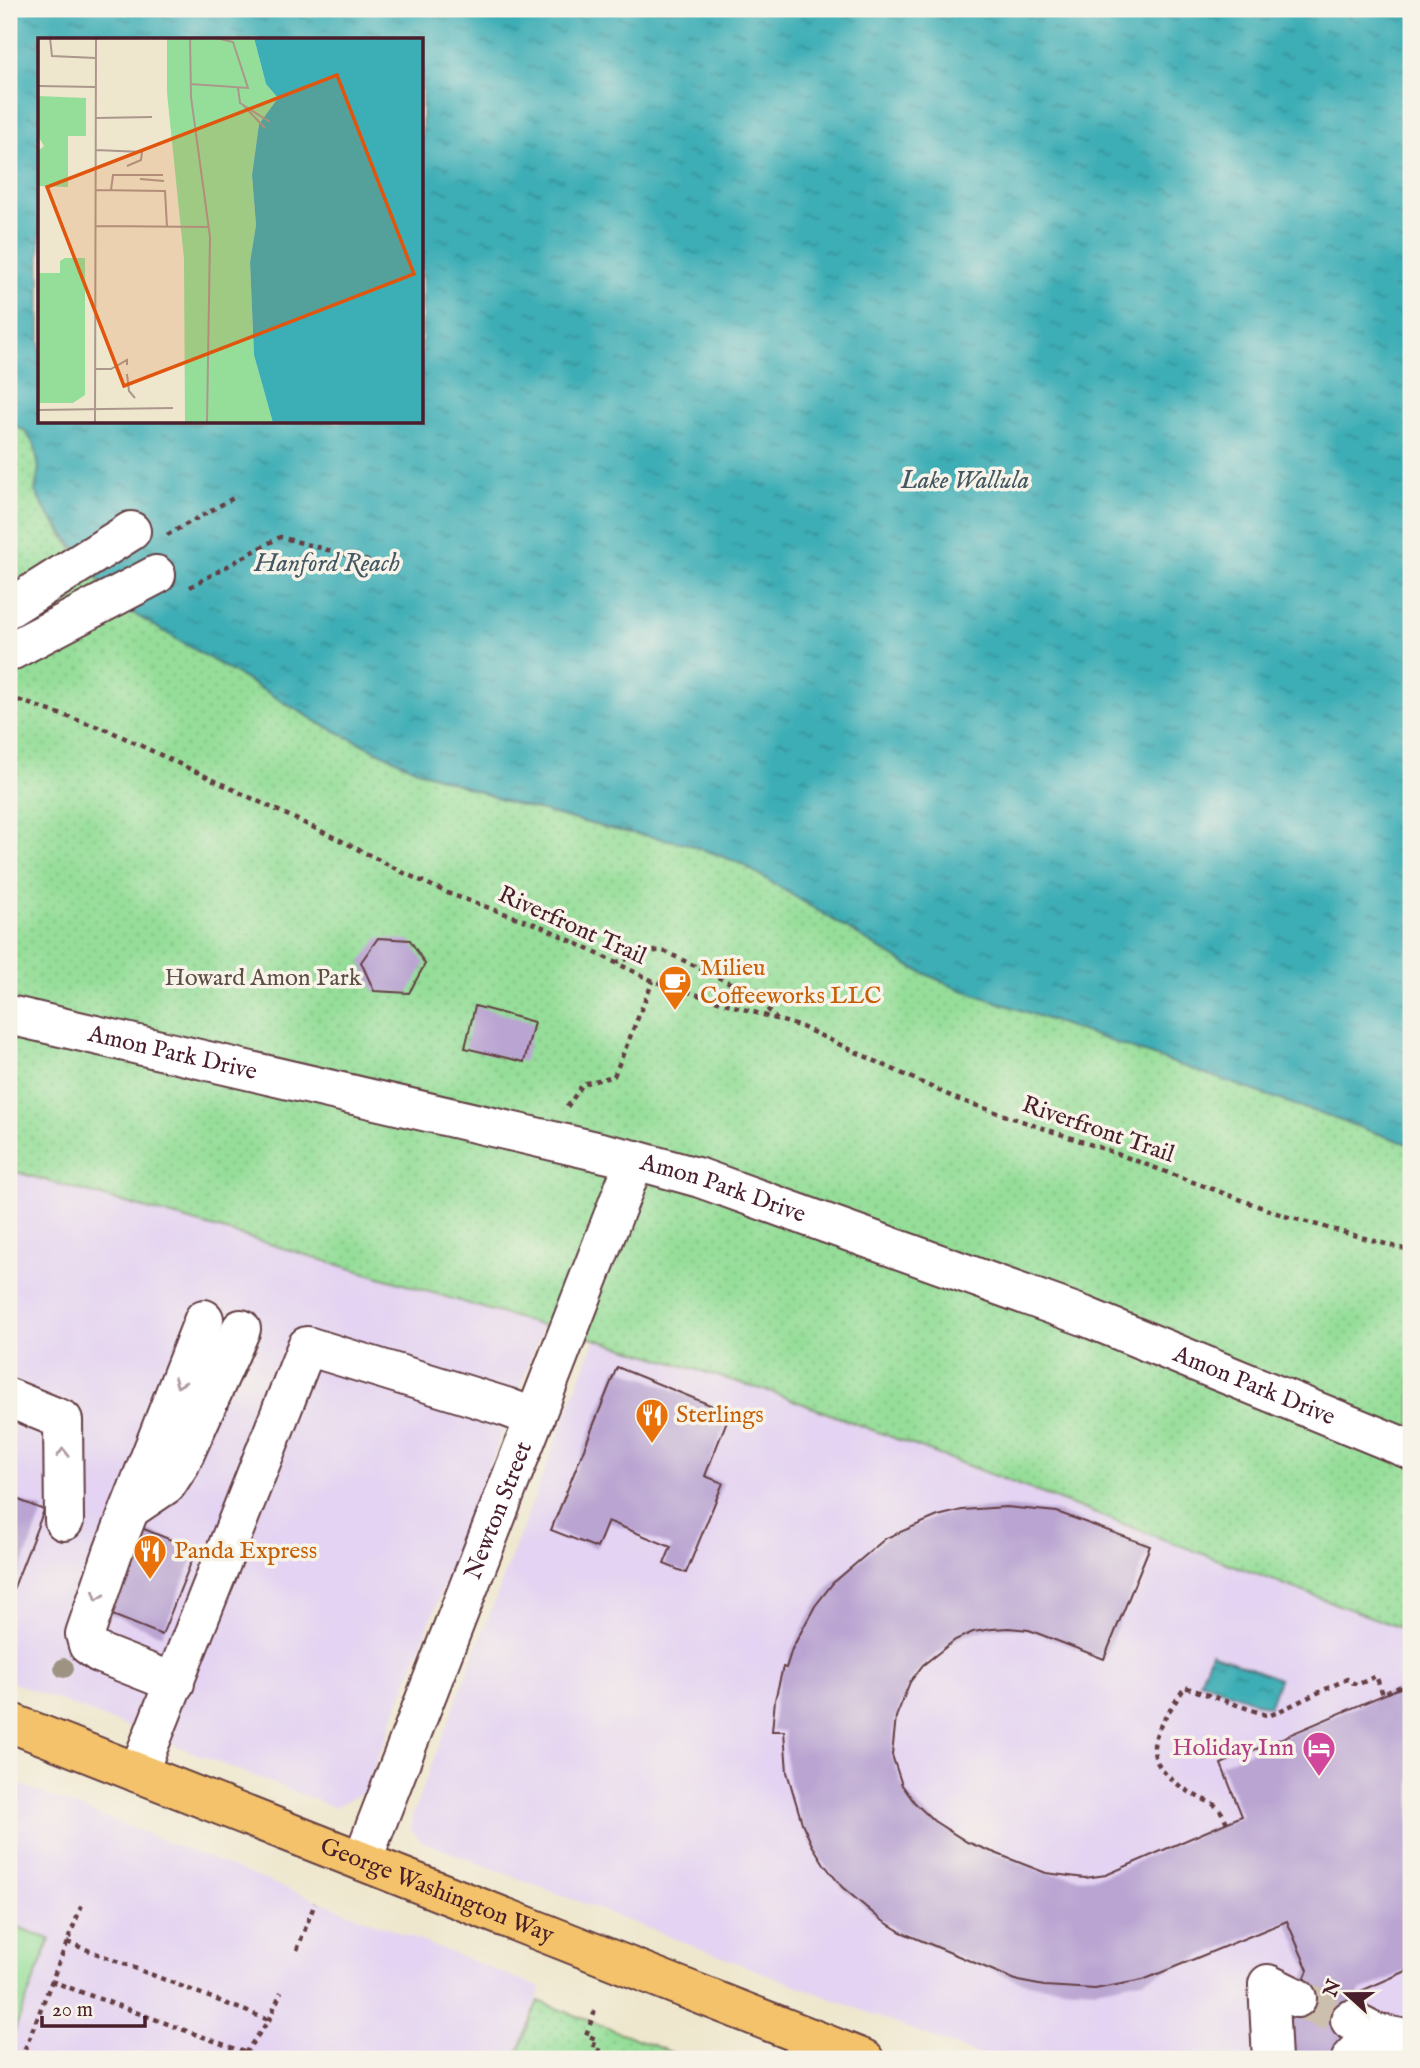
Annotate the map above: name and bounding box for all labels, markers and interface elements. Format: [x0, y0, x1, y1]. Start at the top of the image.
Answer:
inset map [38, 38, 424, 424]
water label: Lake Wallula [900, 464, 1029, 497]
water label: Hanford Reach [253, 547, 400, 580]
street label: Riverfront Trail [493, 879, 651, 973]
place label: Milieu Coffeeworks LLC [700, 953, 881, 1012]
park label: Howard Amon Park [164, 963, 362, 994]
cafe icon: Milieu Coffeeworks LLC [656, 963, 694, 1012]
street label: Amon Park Drive [84, 1018, 260, 1087]
street label: Riverfront Trail [1018, 1089, 1179, 1171]
street label: Amon Park Drive [636, 1146, 810, 1230]
street label: Amon Park Drive [1168, 1338, 1340, 1433]
one-way arrow [173, 1377, 187, 1389]
restaurant icon: Sterlings [633, 1396, 671, 1445]
place label: Sterlings [676, 1400, 764, 1431]
street label: Newton Street [458, 1437, 539, 1584]
one-way arrow [56, 1447, 71, 1458]
restaurant icon: Panda Express [131, 1532, 169, 1581]
place label: Panda Express [174, 1536, 317, 1567]
one-way arrow [92, 1589, 106, 1601]
hotel icon: Holiday Inn [1300, 1729, 1338, 1778]
place label: Holiday Inn [1172, 1733, 1294, 1764]
street label: George Washington Way [316, 1831, 559, 1951]
north arrow [1312, 1960, 1382, 2030]
text: N [1318, 1976, 1347, 2002]
scale bar [42, 1984, 145, 2028]
text: 20 m [52, 1997, 93, 2024]

